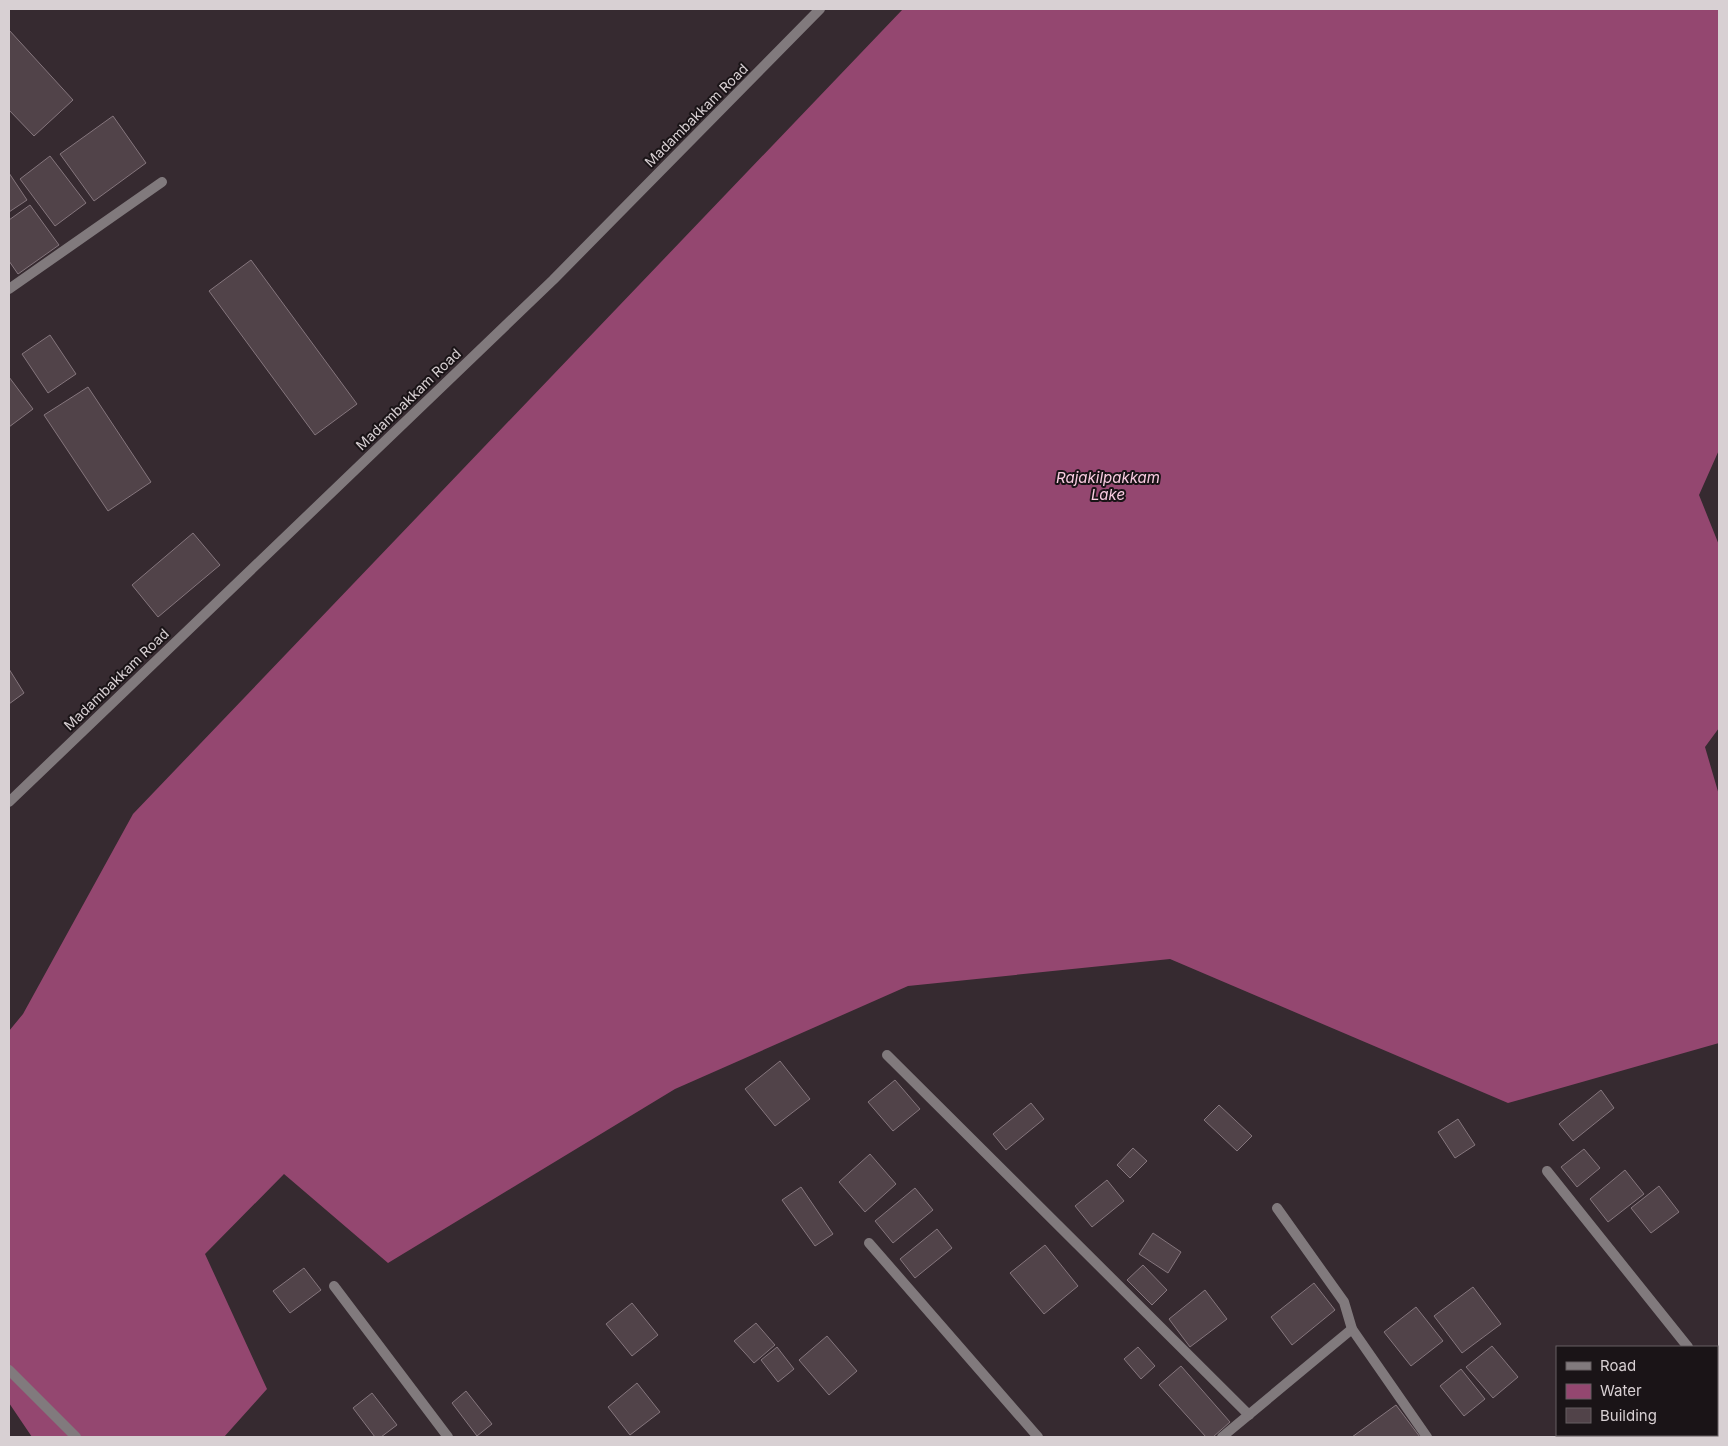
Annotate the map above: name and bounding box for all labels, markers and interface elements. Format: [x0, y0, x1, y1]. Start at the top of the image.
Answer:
street label: Madambakkam Road [641, 60, 751, 170]
street label: Madambakkam Road [352, 345, 464, 453]
water label: Rajakilpakkam Lake [1056, 468, 1160, 504]
street label: Madambakkam Road [60, 625, 172, 733]
legend [1556, 1346, 1718, 1436]
text: Road [1600, 1356, 1636, 1375]
text: Water [1600, 1381, 1642, 1400]
text: Building [1600, 1406, 1657, 1425]

